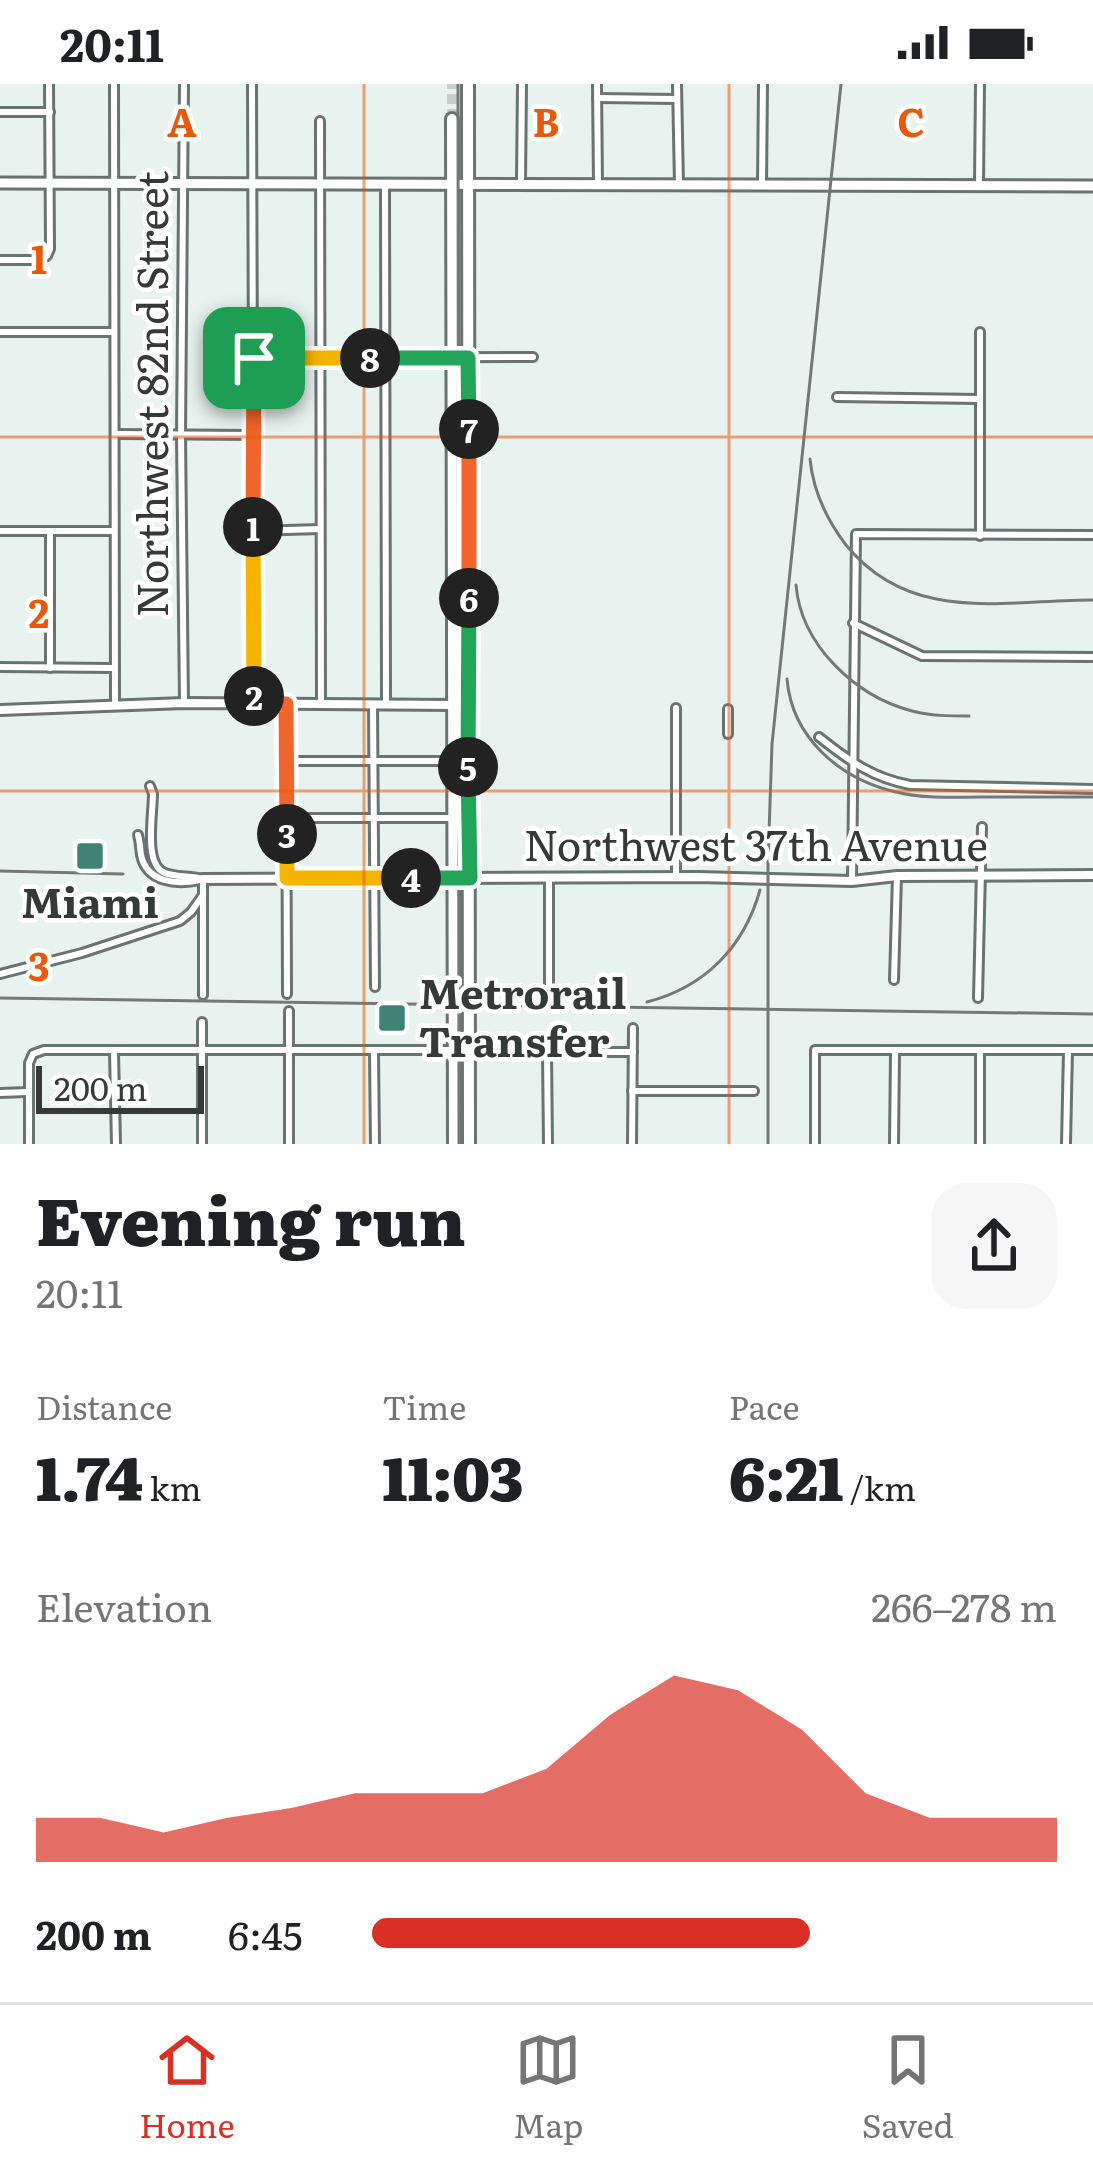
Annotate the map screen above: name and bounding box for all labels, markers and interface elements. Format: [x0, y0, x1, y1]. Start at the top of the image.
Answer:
text: 20:11 [60, 9, 164, 76]
text: A [167, 91, 197, 149]
text: B [533, 91, 559, 149]
text: C [897, 91, 925, 149]
street label: Northwest 82nd Street [119, 171, 181, 617]
text: 1 [31, 228, 47, 286]
pin [203, 307, 305, 409]
icon: arrive [221, 325, 287, 391]
pin: 8 [340, 328, 400, 388]
text: 8 [360, 333, 380, 382]
pin: 7 [439, 399, 499, 459]
text: 7 [460, 404, 478, 453]
pin: 1 [223, 497, 283, 557]
text: 1 [246, 502, 260, 551]
pin: 6 [439, 568, 499, 628]
text: 6 [459, 573, 479, 622]
text: 2 [29, 582, 49, 640]
pin: 2 [224, 666, 284, 726]
text: 2 [245, 671, 263, 720]
pin: 5 [438, 737, 498, 797]
text: 5 [459, 742, 477, 791]
pin: 3 [257, 804, 317, 864]
text: 3 [278, 809, 296, 858]
street label: Northwest 37th Avenue [524, 812, 988, 874]
marker: Miami [74, 840, 106, 872]
pin: 4 [381, 848, 441, 908]
text: 4 [401, 853, 421, 902]
place label: Miami [21, 869, 159, 931]
text: 3 [28, 935, 50, 993]
place label: Metrorail Transfer [419, 960, 626, 1070]
marker: Metrorail Transfer [376, 1002, 408, 1034]
scale bar [36, 1060, 204, 1113]
text: 200 m [54, 1062, 148, 1111]
text: Evening run [36, 1168, 466, 1266]
button: share [931, 1183, 1057, 1309]
text: 20:11 [36, 1262, 123, 1320]
text: Distance [36, 1381, 172, 1430]
text: Time [382, 1381, 466, 1430]
text: Pace [729, 1381, 800, 1430]
text: 1.74 [36, 1430, 143, 1519]
text: 11:03 [382, 1430, 523, 1519]
text: 6:21 [729, 1430, 843, 1519]
text: km [143, 1462, 201, 1511]
text: /km [843, 1462, 916, 1511]
text: Elevation [36, 1576, 212, 1634]
text: 266–278 m [871, 1576, 1057, 1634]
text: 200 m [36, 1904, 152, 1962]
text: 6:45 [228, 1904, 302, 1962]
tab: Home [139, 2027, 235, 2148]
tab: Map [513, 2027, 583, 2148]
tab: Saved [862, 2027, 954, 2148]

